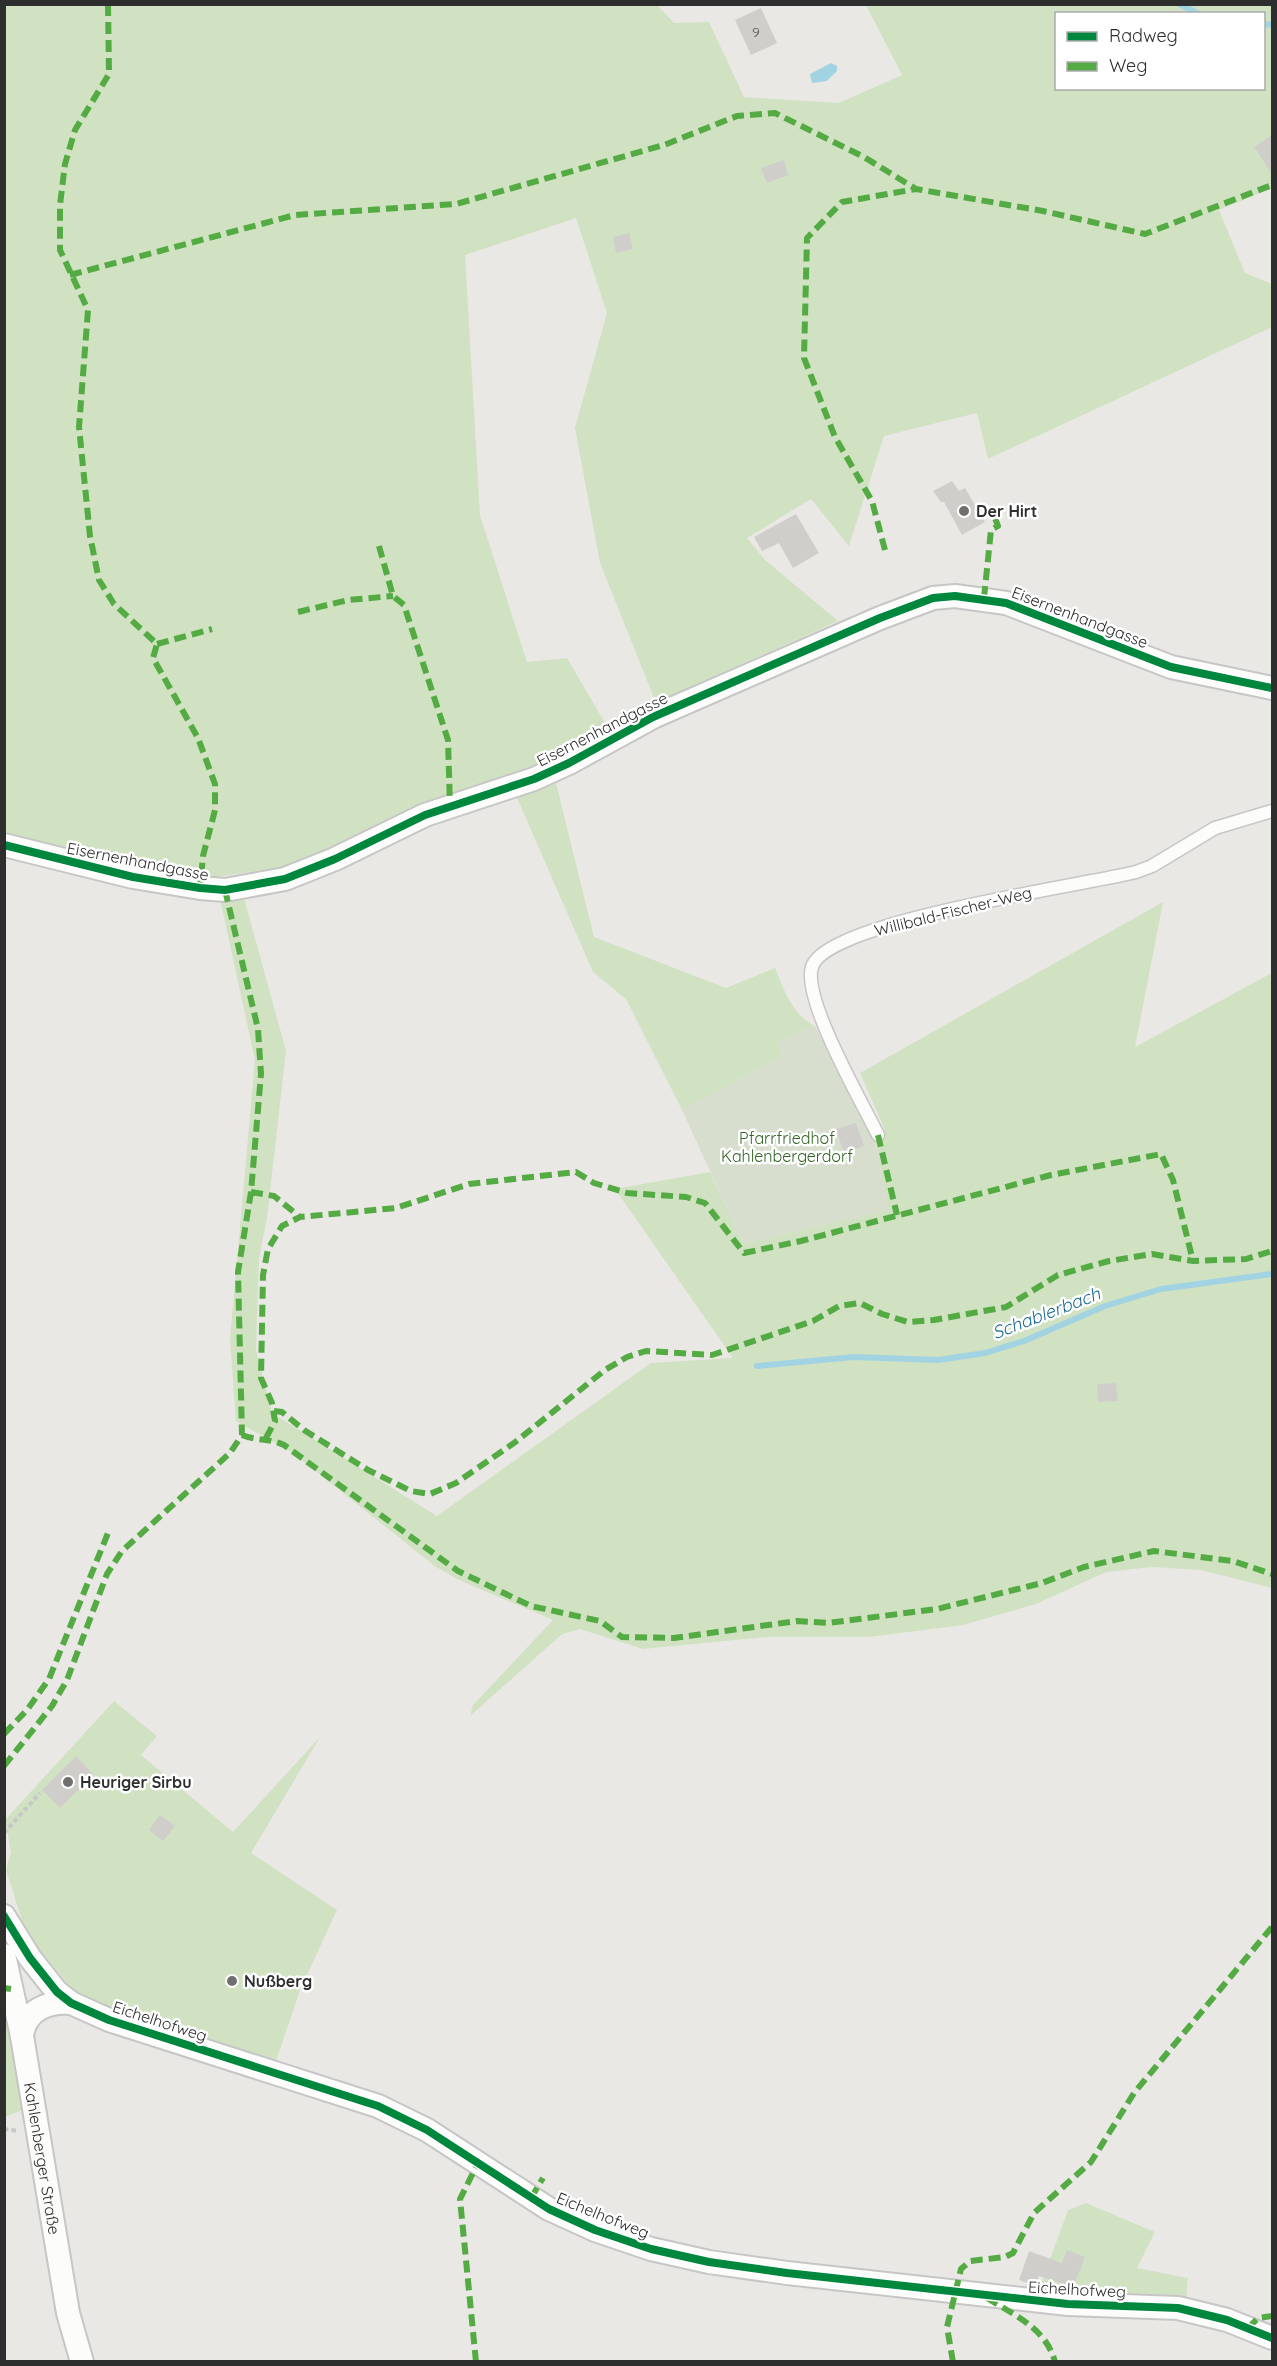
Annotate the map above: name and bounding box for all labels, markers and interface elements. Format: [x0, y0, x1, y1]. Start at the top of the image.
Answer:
legend [1055, 12, 1265, 90]
house number: 9 [752, 23, 760, 41]
text: Radweg [1109, 24, 1178, 47]
text: Weg [1109, 54, 1147, 77]
place label: Der Hirt [976, 501, 1037, 521]
marker: Der Hirt [957, 504, 971, 518]
street label: Eisernenhandgasse [1009, 582, 1151, 652]
street label: Eisernenhandgasse [533, 687, 671, 771]
street label: Eisernenhandgasse [65, 837, 211, 885]
street label: Willibald-Fischer-Weg [872, 882, 1034, 940]
park label: Pfarrfriedhof Kahlenbergerdorf [721, 1128, 853, 1166]
water label: Schablerbach [989, 1282, 1104, 1344]
place label: Heuriger Sirbu [80, 1772, 192, 1792]
marker: Heuriger Sirbu [61, 1775, 75, 1789]
place label: Nußberg [244, 1971, 312, 1991]
marker: Nußberg [225, 1974, 239, 1988]
street label: Eichelhofweg [110, 1996, 210, 2046]
street label: Kahlenberger Straße [20, 2081, 65, 2236]
street label: Eichelhofweg [554, 2187, 652, 2243]
street label: Eichelhofweg [1027, 2276, 1127, 2302]

